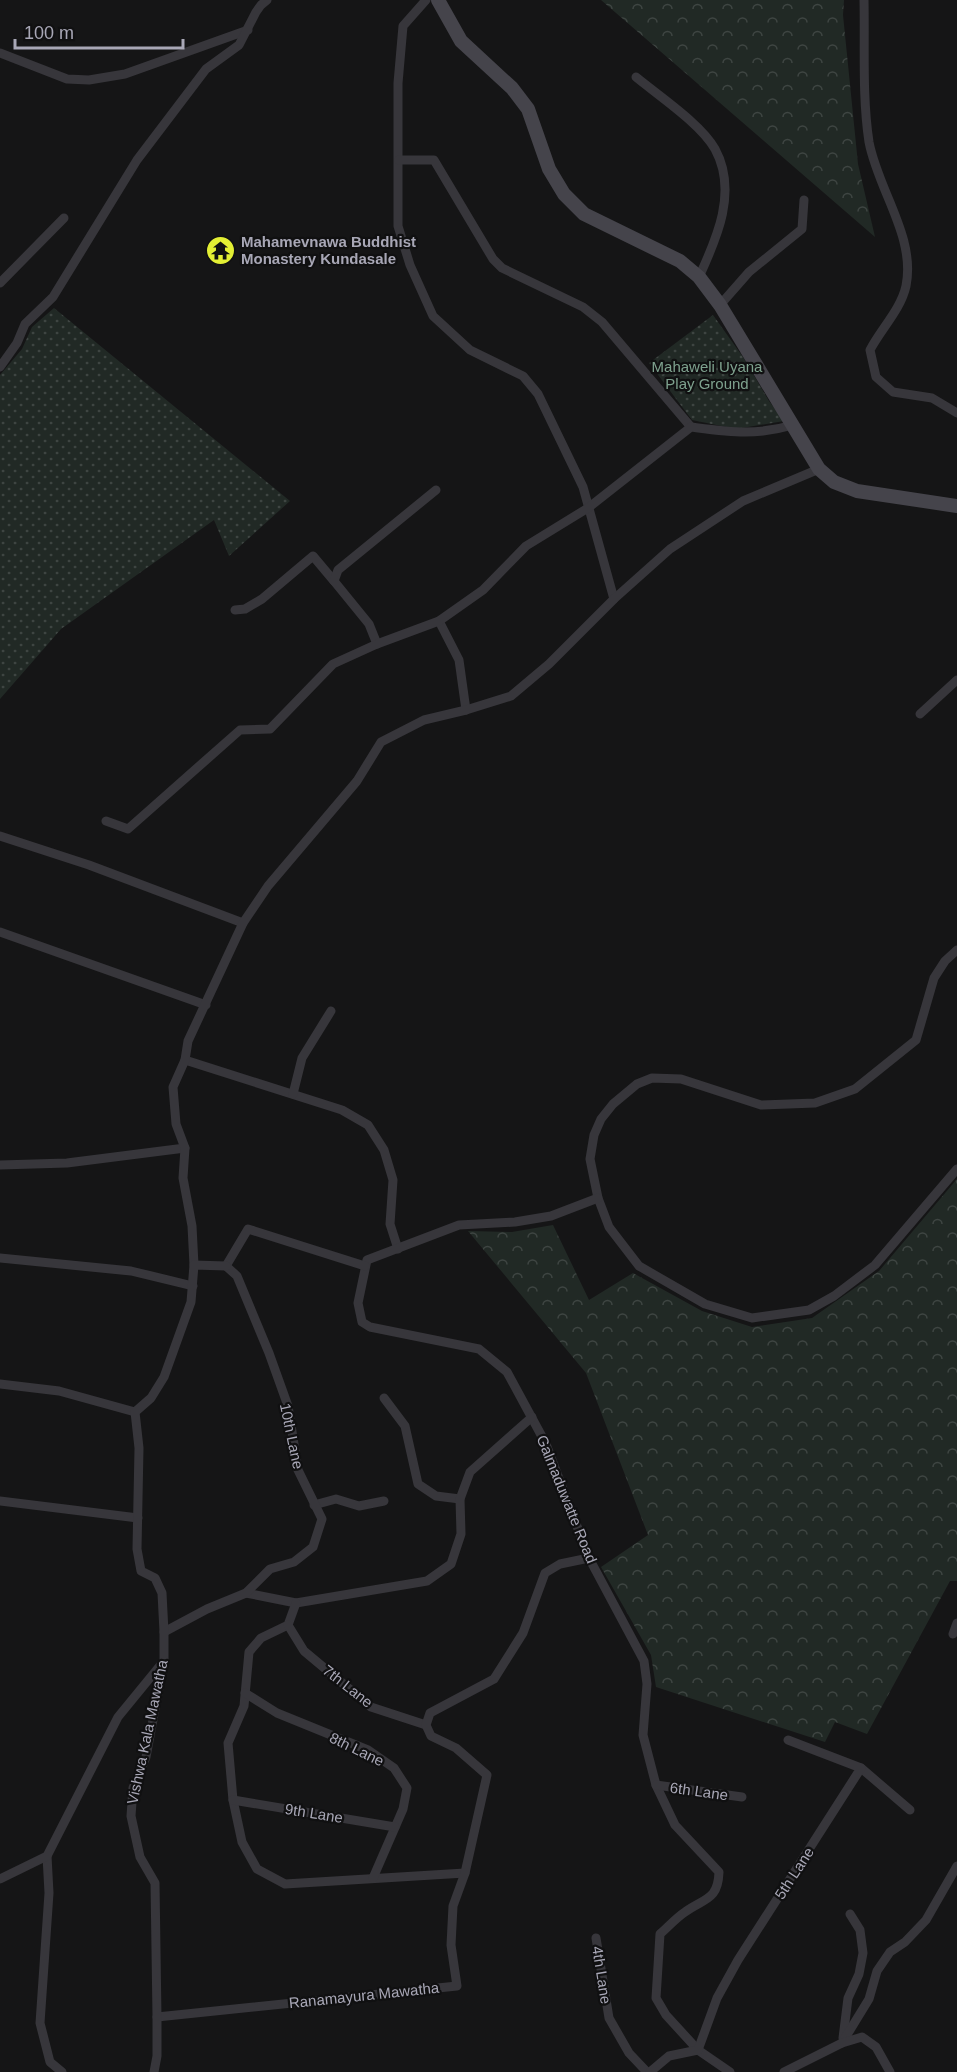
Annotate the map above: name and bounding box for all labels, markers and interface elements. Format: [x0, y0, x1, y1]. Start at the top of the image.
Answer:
scale bar [15, 12, 183, 50]
text: 100 m [24, 23, 74, 43]
place label: Mahamevnawa Buddhist Monastery Kundasale [241, 233, 416, 267]
temple icon: Mahamevnawa Buddhist Monastery Kundasale [204, 234, 236, 266]
park label: Mahaweli Uyana Play Ground [652, 358, 763, 392]
street label: 10th Lane [277, 1402, 307, 1470]
street label: Galmaduwatte Road [534, 1432, 600, 1566]
street label: Vishwa Kala Mawatha [123, 1658, 171, 1806]
street label: 7th Lane [320, 1661, 376, 1711]
street label: 8th Lane [327, 1729, 387, 1769]
street label: 6th Lane [669, 1779, 729, 1803]
street label: 9th Lane [284, 1800, 344, 1826]
street label: 5th Lane [771, 1844, 817, 1902]
street label: 4th Lane [589, 1945, 615, 2005]
street label: Ranamayura Mawatha [288, 1979, 441, 2011]

